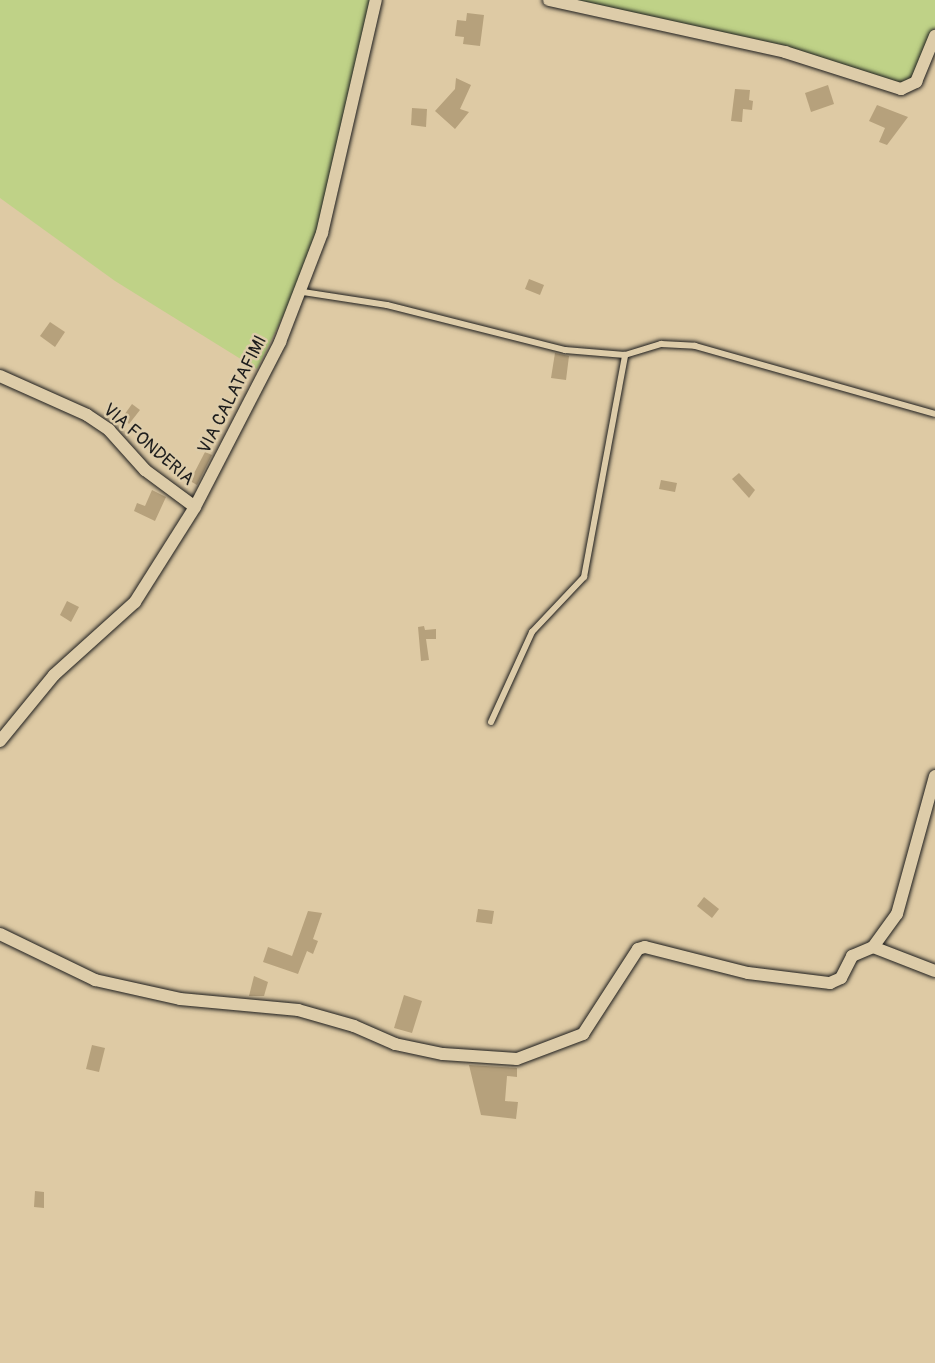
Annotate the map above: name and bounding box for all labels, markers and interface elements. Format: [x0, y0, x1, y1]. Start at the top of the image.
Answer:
street label: VIA CALATAFIMI [194, 332, 272, 458]
street label: VIA FONDERIA [98, 400, 198, 490]

